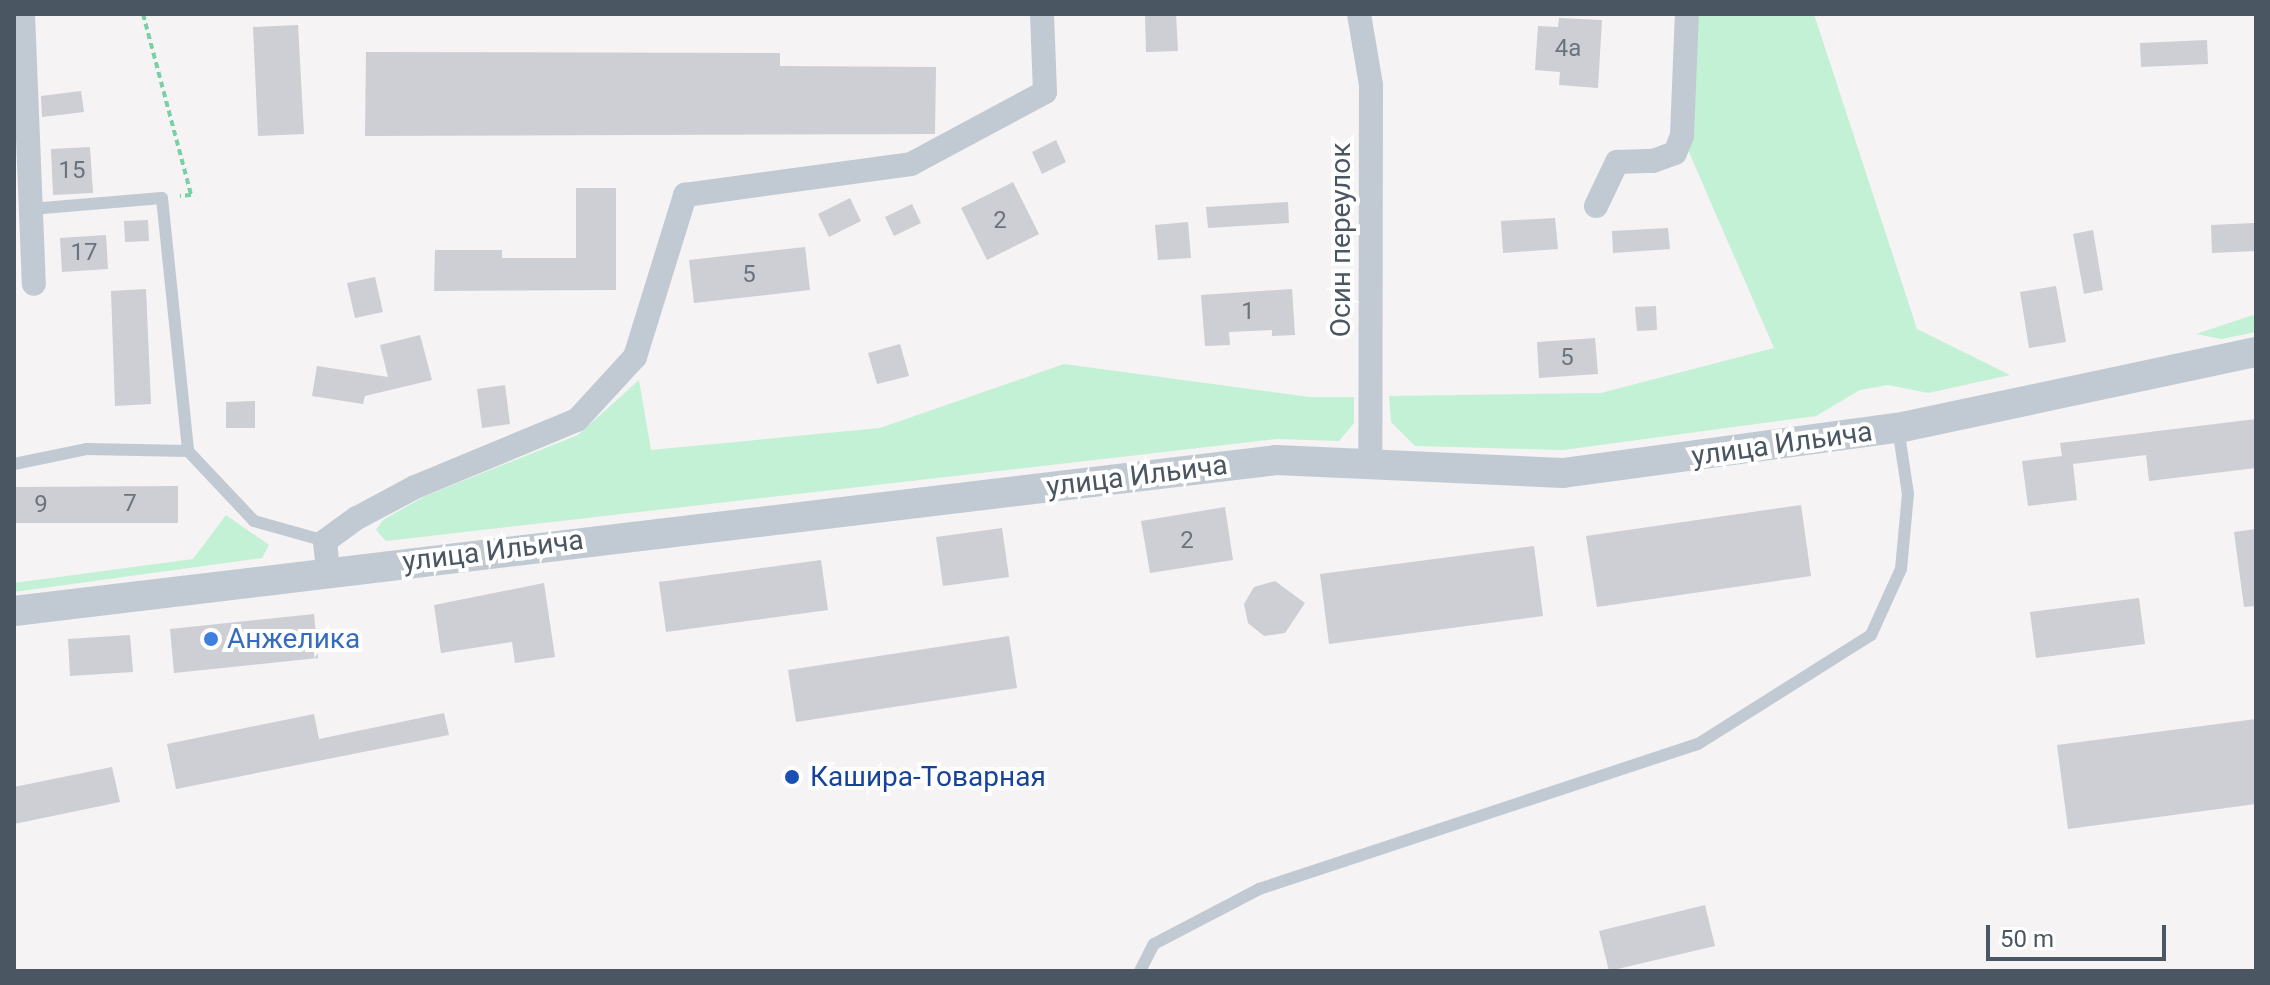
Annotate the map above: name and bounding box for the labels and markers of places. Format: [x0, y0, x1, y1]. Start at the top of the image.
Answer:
place label: Анжелика [227, 622, 360, 656]
marker: Анжелика [202, 630, 220, 648]
place label: Кашира-Товарная [810, 760, 1046, 794]
marker: Кашира-Товарная [781, 766, 803, 788]

